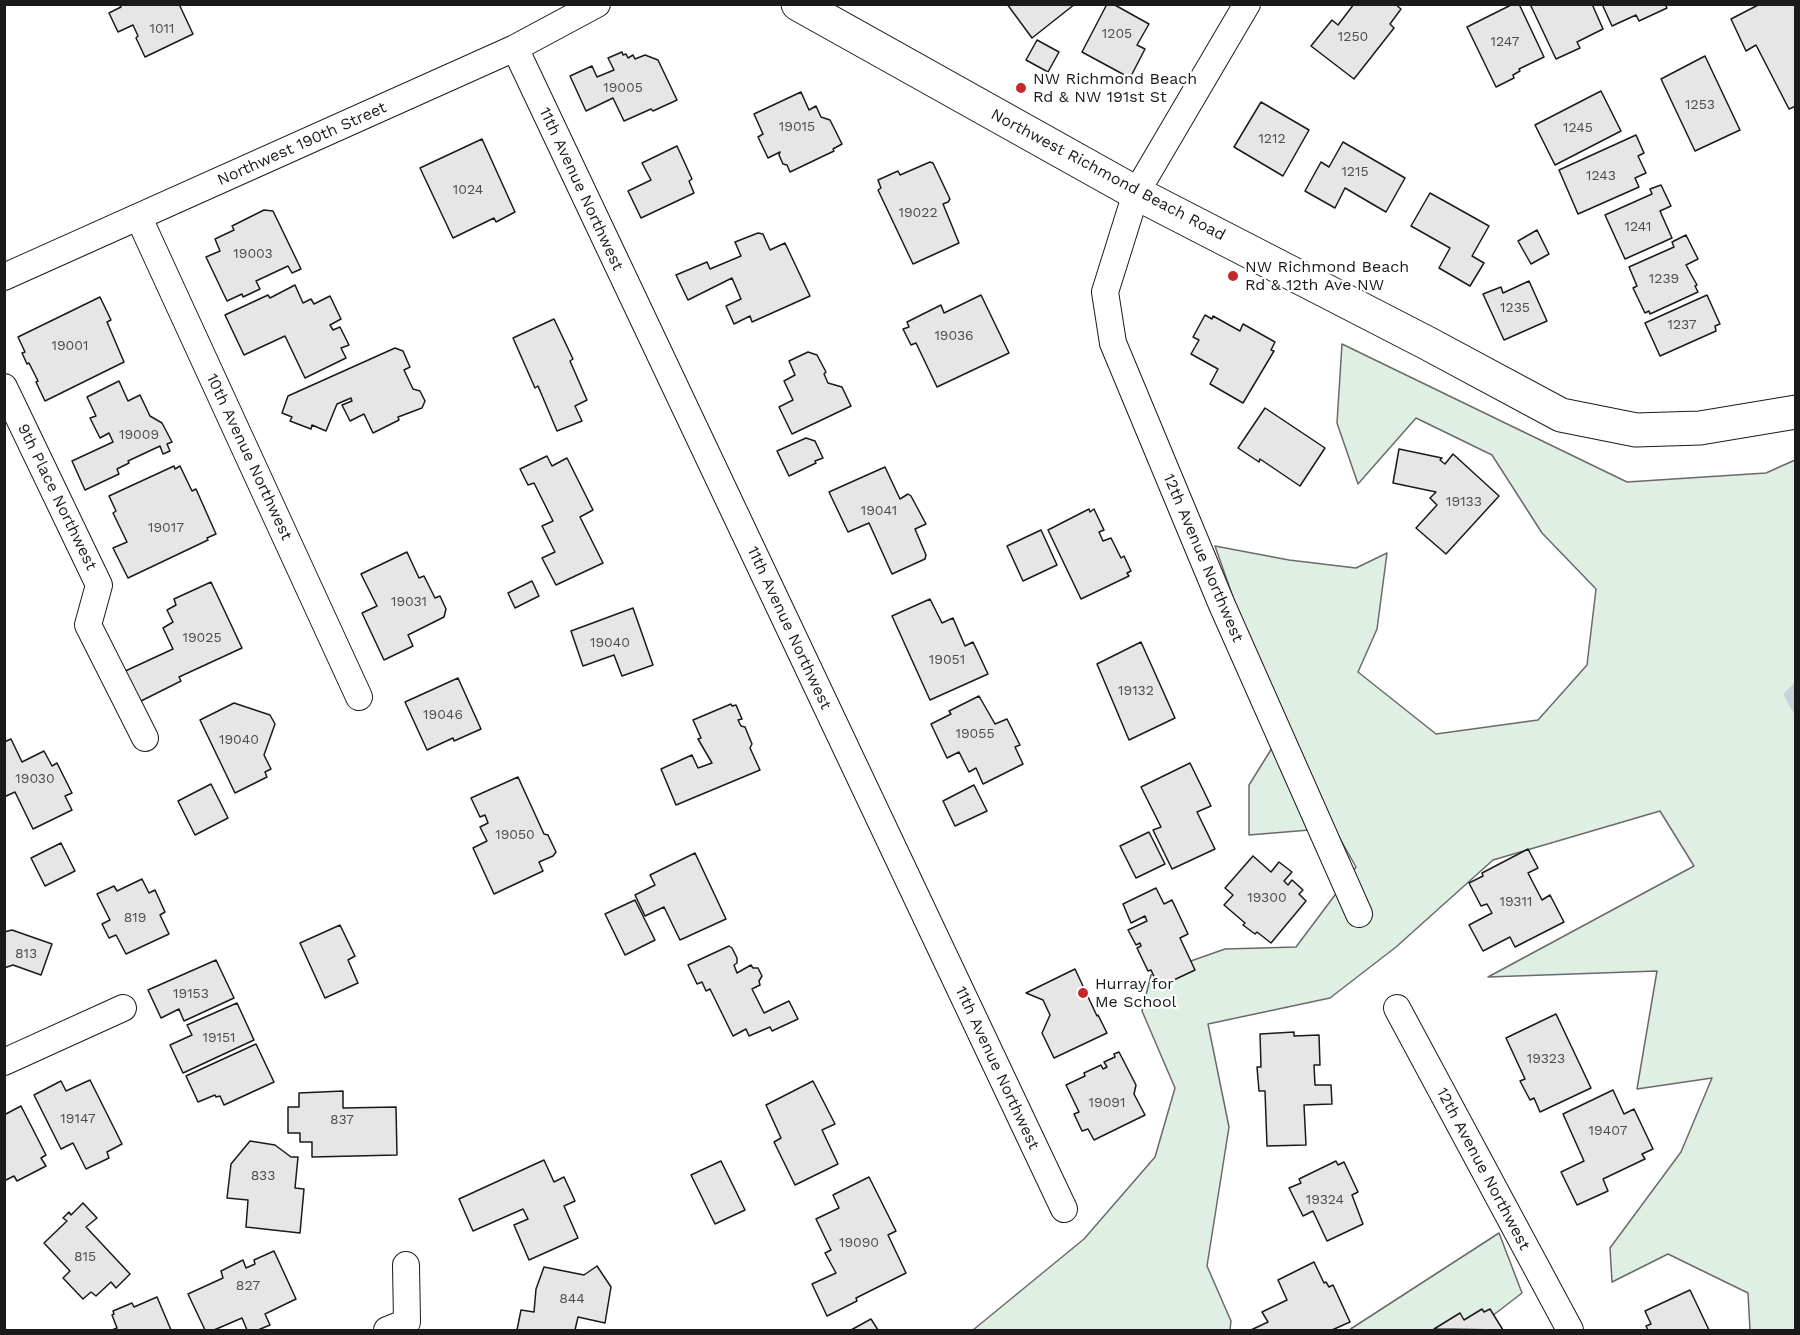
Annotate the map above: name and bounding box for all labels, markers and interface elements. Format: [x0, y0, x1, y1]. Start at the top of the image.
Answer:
house number: 1011 [149, 21, 175, 37]
house number: 1205 [1102, 26, 1132, 42]
house number: 1250 [1338, 29, 1368, 45]
house number: 1247 [1491, 34, 1519, 50]
place label: NW Richmond Beach Rd & NW 191st St [1033, 69, 1197, 107]
house number: 19005 [603, 80, 643, 96]
marker: NW Richmond Beach Rd & NW 191st St [1014, 81, 1028, 95]
house number: 1253 [1685, 97, 1715, 113]
street label: Northwest 190th Street [215, 98, 389, 190]
street label: 11th Avenue Northwest [535, 104, 627, 274]
street label: Northwest Richmond Beach Road [988, 105, 1228, 245]
house number: 19015 [779, 119, 815, 135]
house number: 1245 [1563, 120, 1593, 136]
house number: 1212 [1258, 131, 1286, 147]
house number: 1215 [1341, 164, 1369, 180]
house number: 1243 [1586, 168, 1616, 184]
house number: 1024 [453, 182, 483, 198]
house number: 19022 [898, 205, 938, 221]
house number: 1241 [1625, 219, 1651, 235]
house number: 19003 [233, 246, 273, 262]
place label: NW Richmond Beach Rd & 12th Ave NW [1245, 257, 1409, 295]
marker: NW Richmond Beach Rd & 12th Ave NW [1226, 269, 1240, 283]
house number: 1239 [1649, 271, 1679, 287]
house number: 1235 [1500, 300, 1530, 316]
house number: 1237 [1667, 317, 1697, 333]
house number: 19036 [934, 328, 974, 344]
house number: 19001 [52, 338, 88, 354]
street label: 10th Avenue Northwest [202, 371, 296, 543]
street label: 9th Place Northwest [13, 421, 101, 573]
house number: 19009 [119, 427, 159, 443]
street label: 12th Avenue Northwest [1159, 471, 1247, 645]
house number: 19133 [1446, 494, 1482, 510]
house number: 19041 [861, 503, 897, 519]
house number: 19017 [148, 520, 184, 536]
street label: 11th Avenue Northwest [743, 543, 835, 713]
house number: 19031 [391, 594, 427, 610]
house number: 19025 [182, 630, 222, 646]
house number: 19040 [590, 635, 630, 651]
house number: 19051 [929, 652, 965, 668]
house number: 19132 [1118, 683, 1154, 699]
house number: 19046 [423, 707, 463, 723]
house number: 19055 [955, 726, 995, 742]
house number: 19040 [219, 732, 259, 748]
house number: 19030 [15, 771, 55, 787]
house number: 19050 [495, 827, 535, 843]
house number: 19300 [1247, 890, 1287, 906]
house number: 19311 [1500, 894, 1532, 910]
house number: 819 [124, 910, 146, 926]
house number: 813 [15, 946, 37, 962]
place label: Hurray for Me School [1095, 974, 1176, 1012]
street label: 11th Avenue Northwest [951, 983, 1043, 1153]
house number: 19153 [173, 986, 209, 1002]
marker: Hurray for Me School [1076, 986, 1090, 1000]
house number: 19151 [202, 1030, 236, 1046]
house number: 19323 [1527, 1051, 1565, 1067]
street label: 12th Avenue Northwest [1432, 1085, 1534, 1253]
house number: 19091 [1089, 1095, 1125, 1111]
house number: 19147 [60, 1111, 96, 1127]
house number: 837 [330, 1112, 354, 1128]
house number: 19407 [1589, 1123, 1627, 1139]
house number: 833 [251, 1168, 275, 1184]
house number: 19324 [1306, 1192, 1344, 1208]
house number: 19090 [839, 1235, 879, 1251]
house number: 815 [74, 1249, 96, 1265]
house number: 827 [236, 1278, 260, 1294]
house number: 844 [559, 1291, 585, 1307]

